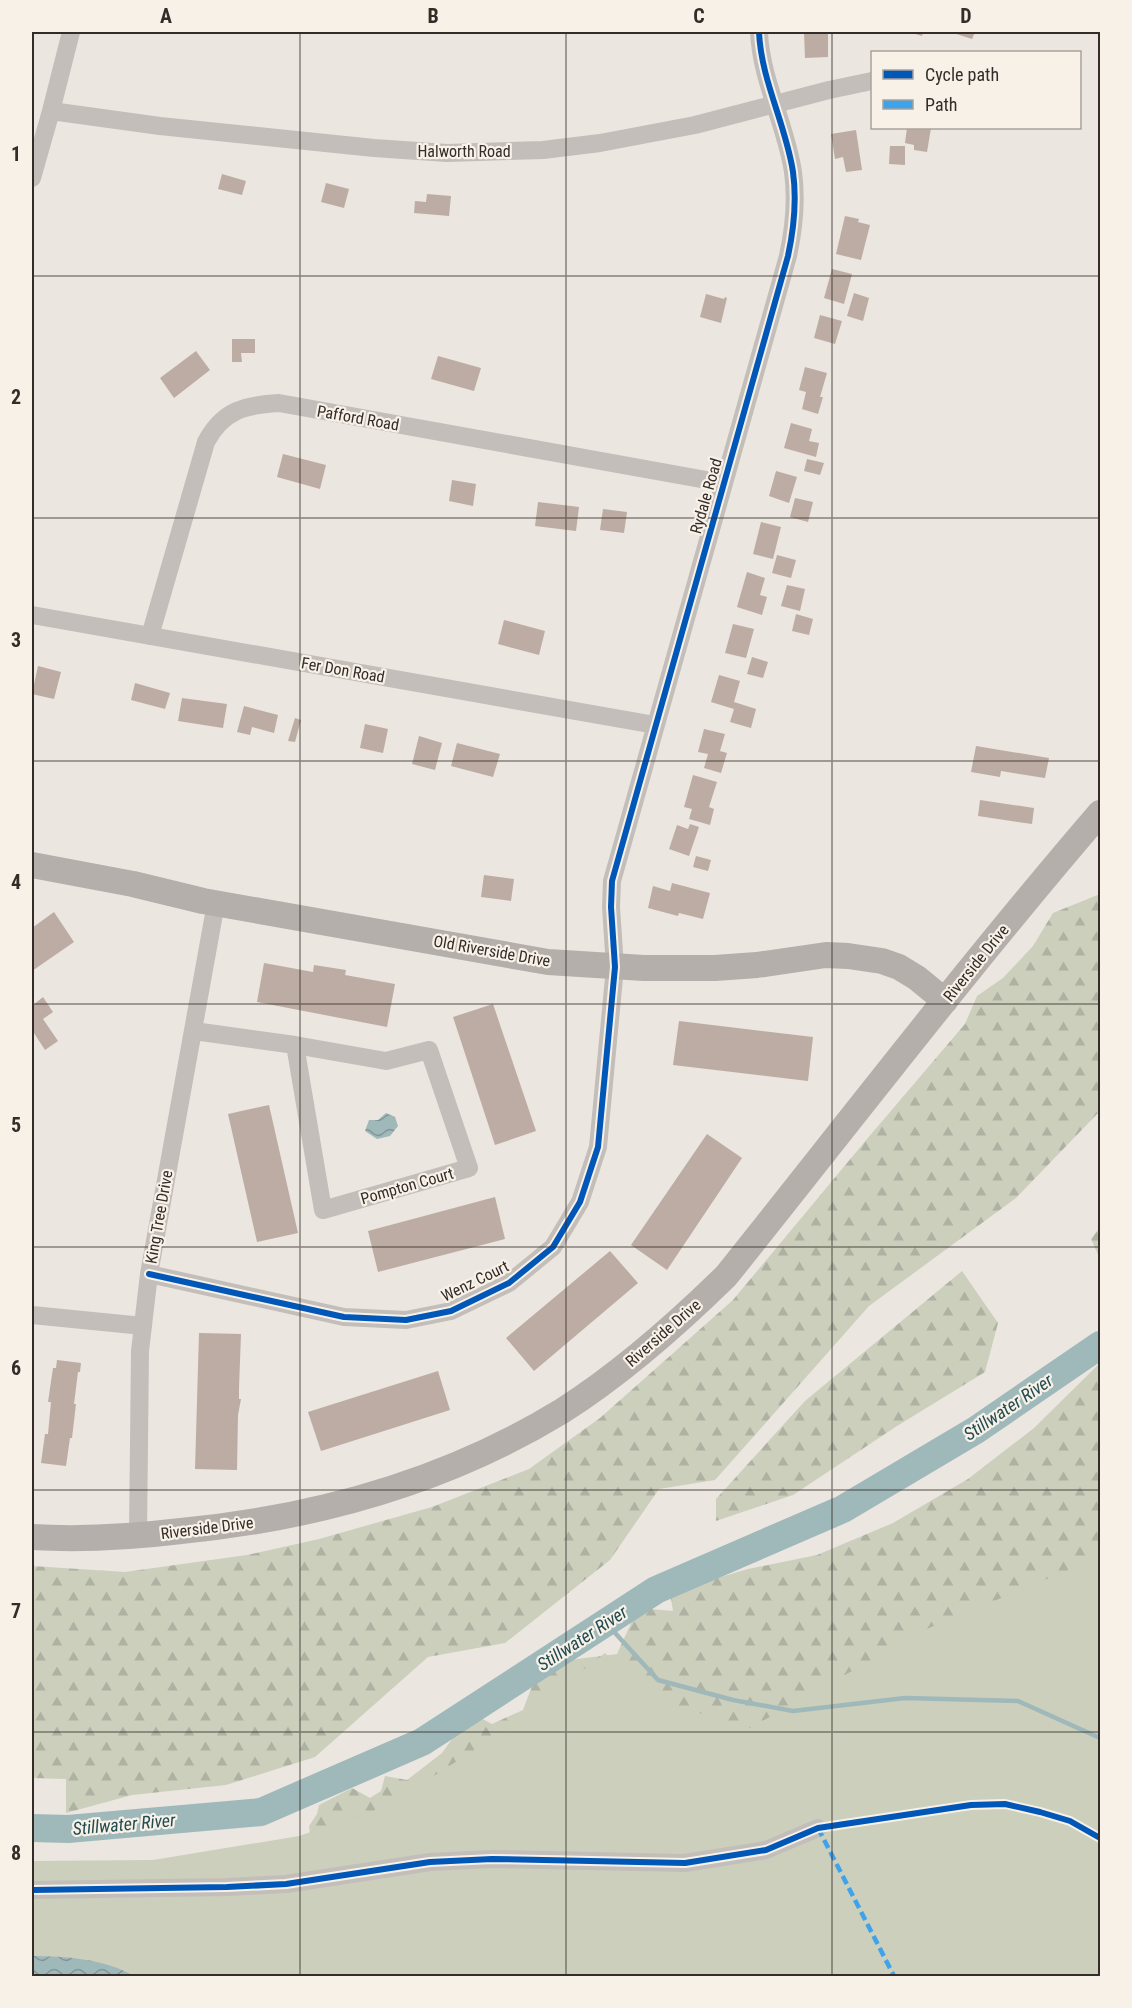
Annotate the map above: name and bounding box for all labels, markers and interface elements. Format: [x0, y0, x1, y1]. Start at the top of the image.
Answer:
text: A [160, 4, 172, 28]
text: B [427, 4, 439, 28]
text: C [693, 4, 705, 28]
text: D [960, 4, 972, 28]
legend [871, 51, 1081, 129]
text: Cycle path [925, 64, 999, 85]
text: Path [925, 94, 958, 115]
text: 1 [11, 142, 21, 166]
street label: Halworth Road [417, 142, 511, 161]
text: 2 [11, 385, 21, 409]
street label: Pafford Road [315, 401, 401, 435]
street label: Rydale Road [686, 456, 726, 536]
text: 3 [11, 628, 21, 652]
street label: Fer Don Road [300, 653, 386, 687]
text: 4 [11, 870, 21, 894]
street label: Riverside Drive [939, 921, 1013, 1005]
street label: Old Riverside Drive [432, 931, 552, 971]
text: 5 [11, 1113, 21, 1137]
street label: Pompton Court [358, 1164, 456, 1208]
street label: King Tree Drive [141, 1169, 177, 1265]
street label: Wenz Court [438, 1256, 512, 1305]
street label: Riverside Drive [622, 1295, 704, 1371]
text: 6 [11, 1356, 21, 1380]
water label: Stillwater River [959, 1369, 1057, 1444]
street label: Riverside Drive [160, 1513, 254, 1543]
text: 7 [11, 1599, 21, 1623]
water label: Stillwater River [533, 1601, 631, 1675]
water label: Stillwater River [72, 1809, 177, 1839]
text: 8 [11, 1841, 21, 1865]

